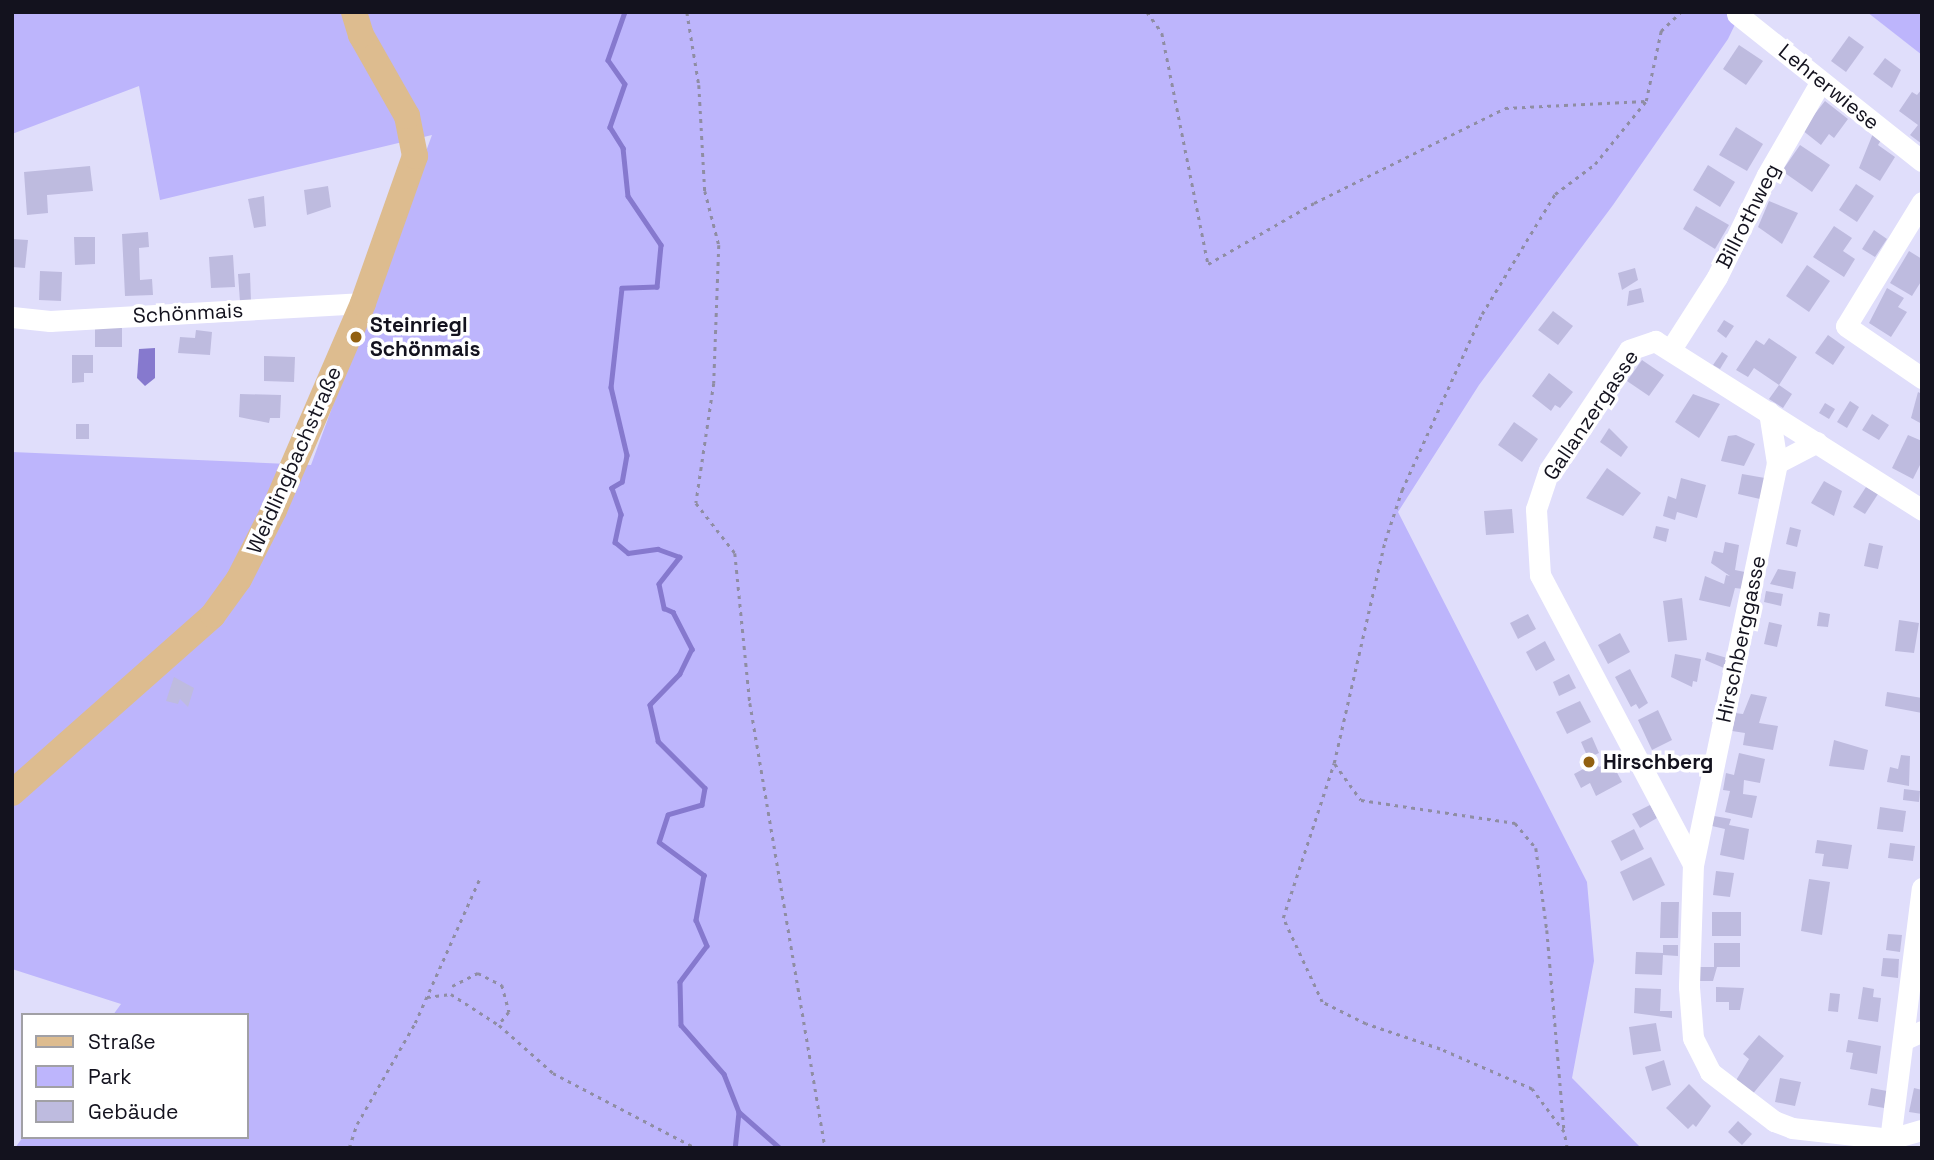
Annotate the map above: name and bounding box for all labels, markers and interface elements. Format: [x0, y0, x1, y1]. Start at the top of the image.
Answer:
street label: Lehrerwiese [1773, 39, 1885, 135]
street label: Billrothweg [1711, 159, 1785, 273]
street label: Schönmais [132, 298, 244, 328]
place label: Steinriegl Schönmais [370, 312, 480, 362]
marker: Steinriegl Schönmais [348, 329, 364, 345]
street label: Gallanzergasse [1538, 345, 1644, 485]
street label: Weidlingbachstraße [241, 362, 347, 558]
street label: Hirschberggasse [1711, 553, 1771, 725]
place label: Hirschberg [1603, 749, 1714, 775]
marker: Hirschberg [1581, 754, 1597, 770]
legend [21, 1013, 248, 1139]
text: Straße [88, 1028, 156, 1055]
text: Park [88, 1063, 132, 1090]
text: Gebäude [88, 1098, 178, 1125]

